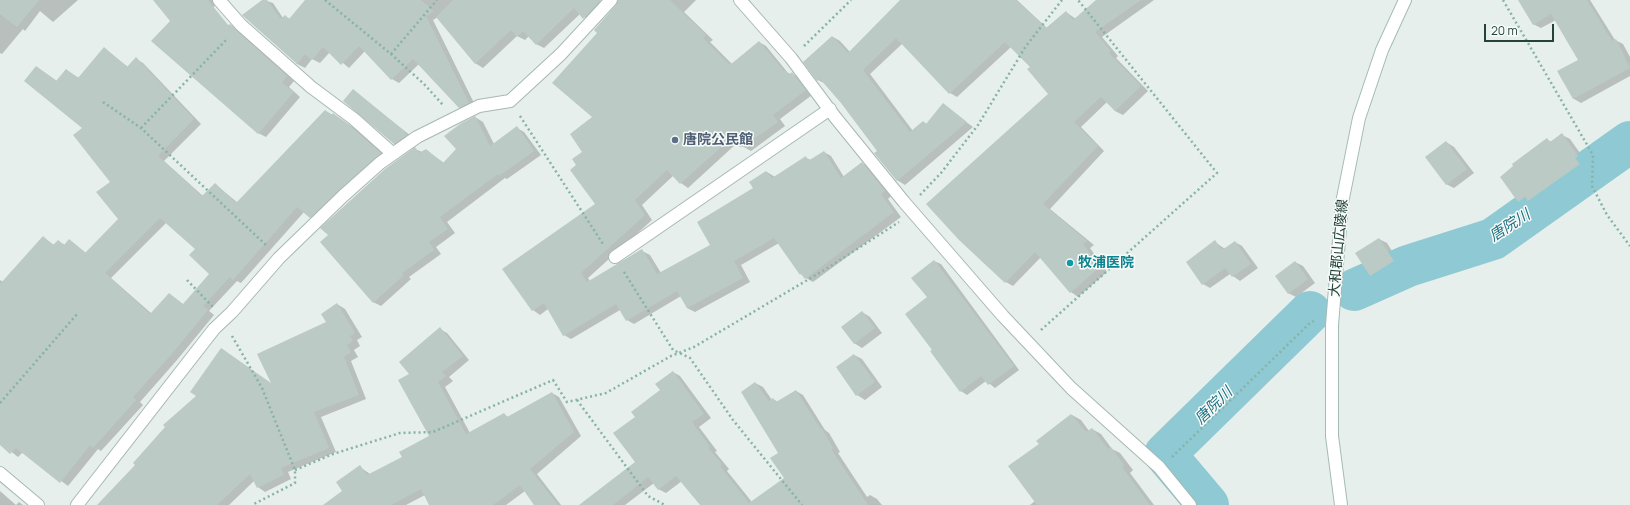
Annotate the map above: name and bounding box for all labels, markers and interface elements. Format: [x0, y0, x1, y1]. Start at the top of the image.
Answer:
scale bar [1486, 16, 1556, 42]
text: 20 m [1491, 22, 1518, 39]
place label: 唐院公民館 [683, 132, 753, 148]
marker: 唐院公民館 [670, 135, 680, 145]
street label: 大和郡山広陵線 [1326, 198, 1352, 298]
water label: 唐院川 [1486, 206, 1534, 246]
place label: 牧浦医院 [1078, 255, 1134, 271]
marker: 牧浦医院 [1065, 258, 1075, 268]
water label: 唐院川 [1192, 384, 1236, 428]

